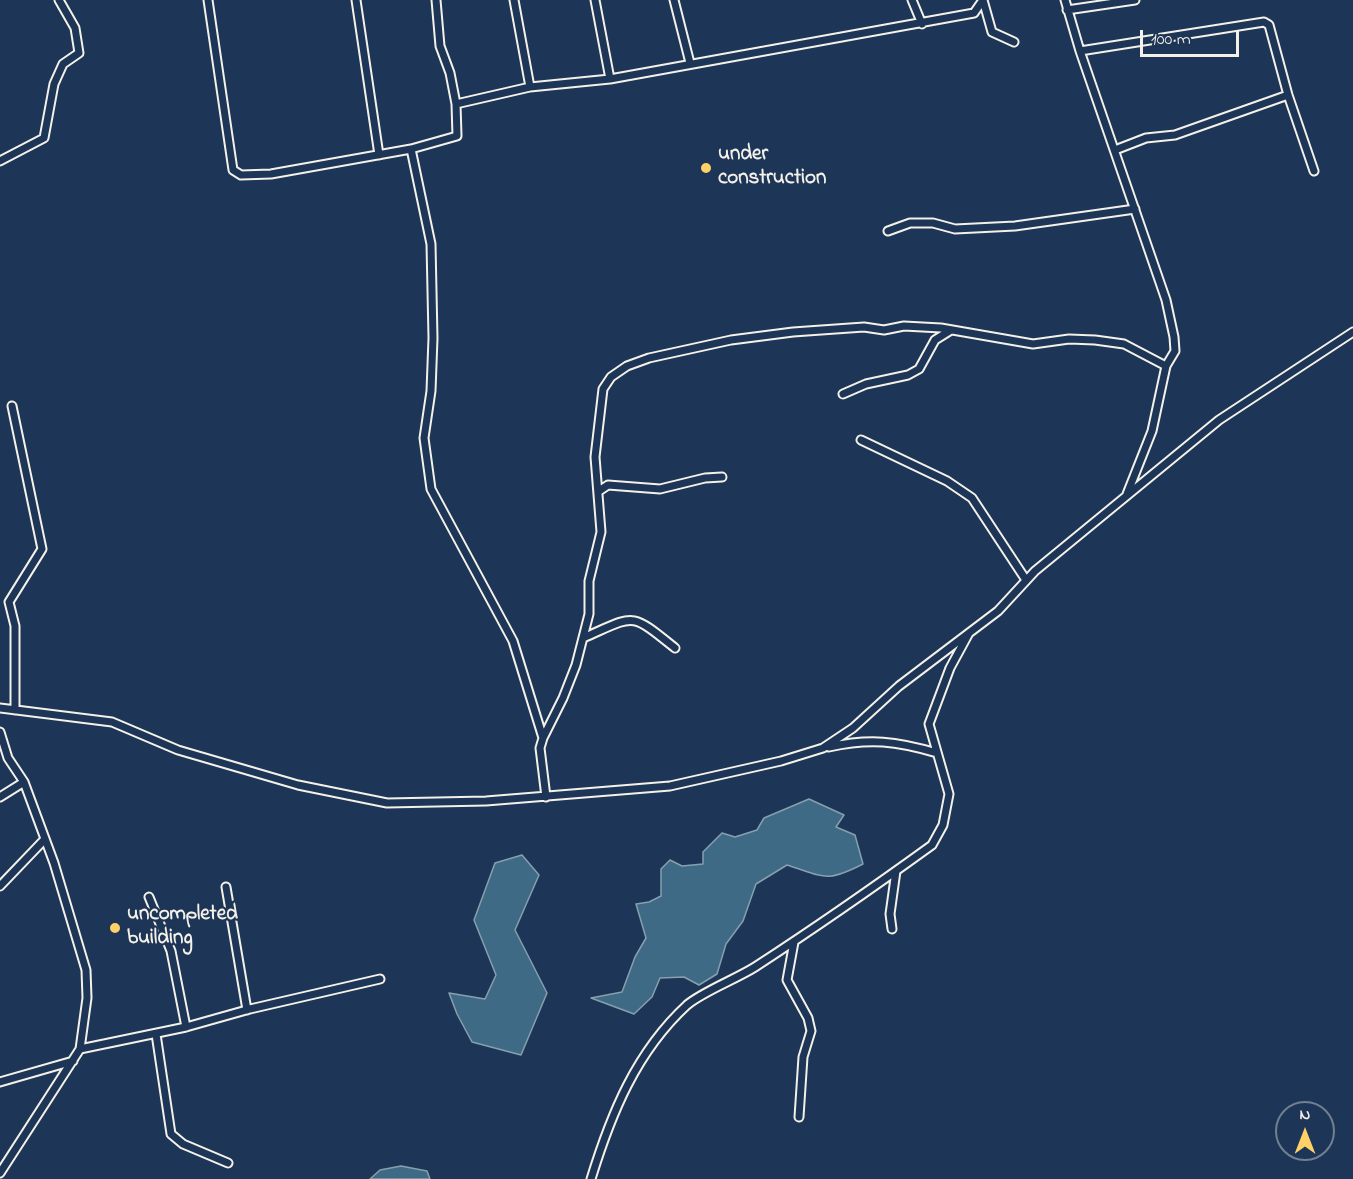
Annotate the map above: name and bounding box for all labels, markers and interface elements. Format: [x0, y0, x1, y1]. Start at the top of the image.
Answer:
scale bar [1143, 18, 1242, 56]
text: 100 m [1151, 27, 1191, 53]
place label: under construction [718, 143, 826, 193]
marker: under construction [699, 161, 713, 175]
place label: uncompleted building [127, 903, 238, 953]
marker: uncompleted building [108, 921, 122, 935]
north arrow [1275, 1101, 1335, 1161]
text: N [1300, 1103, 1310, 1127]

